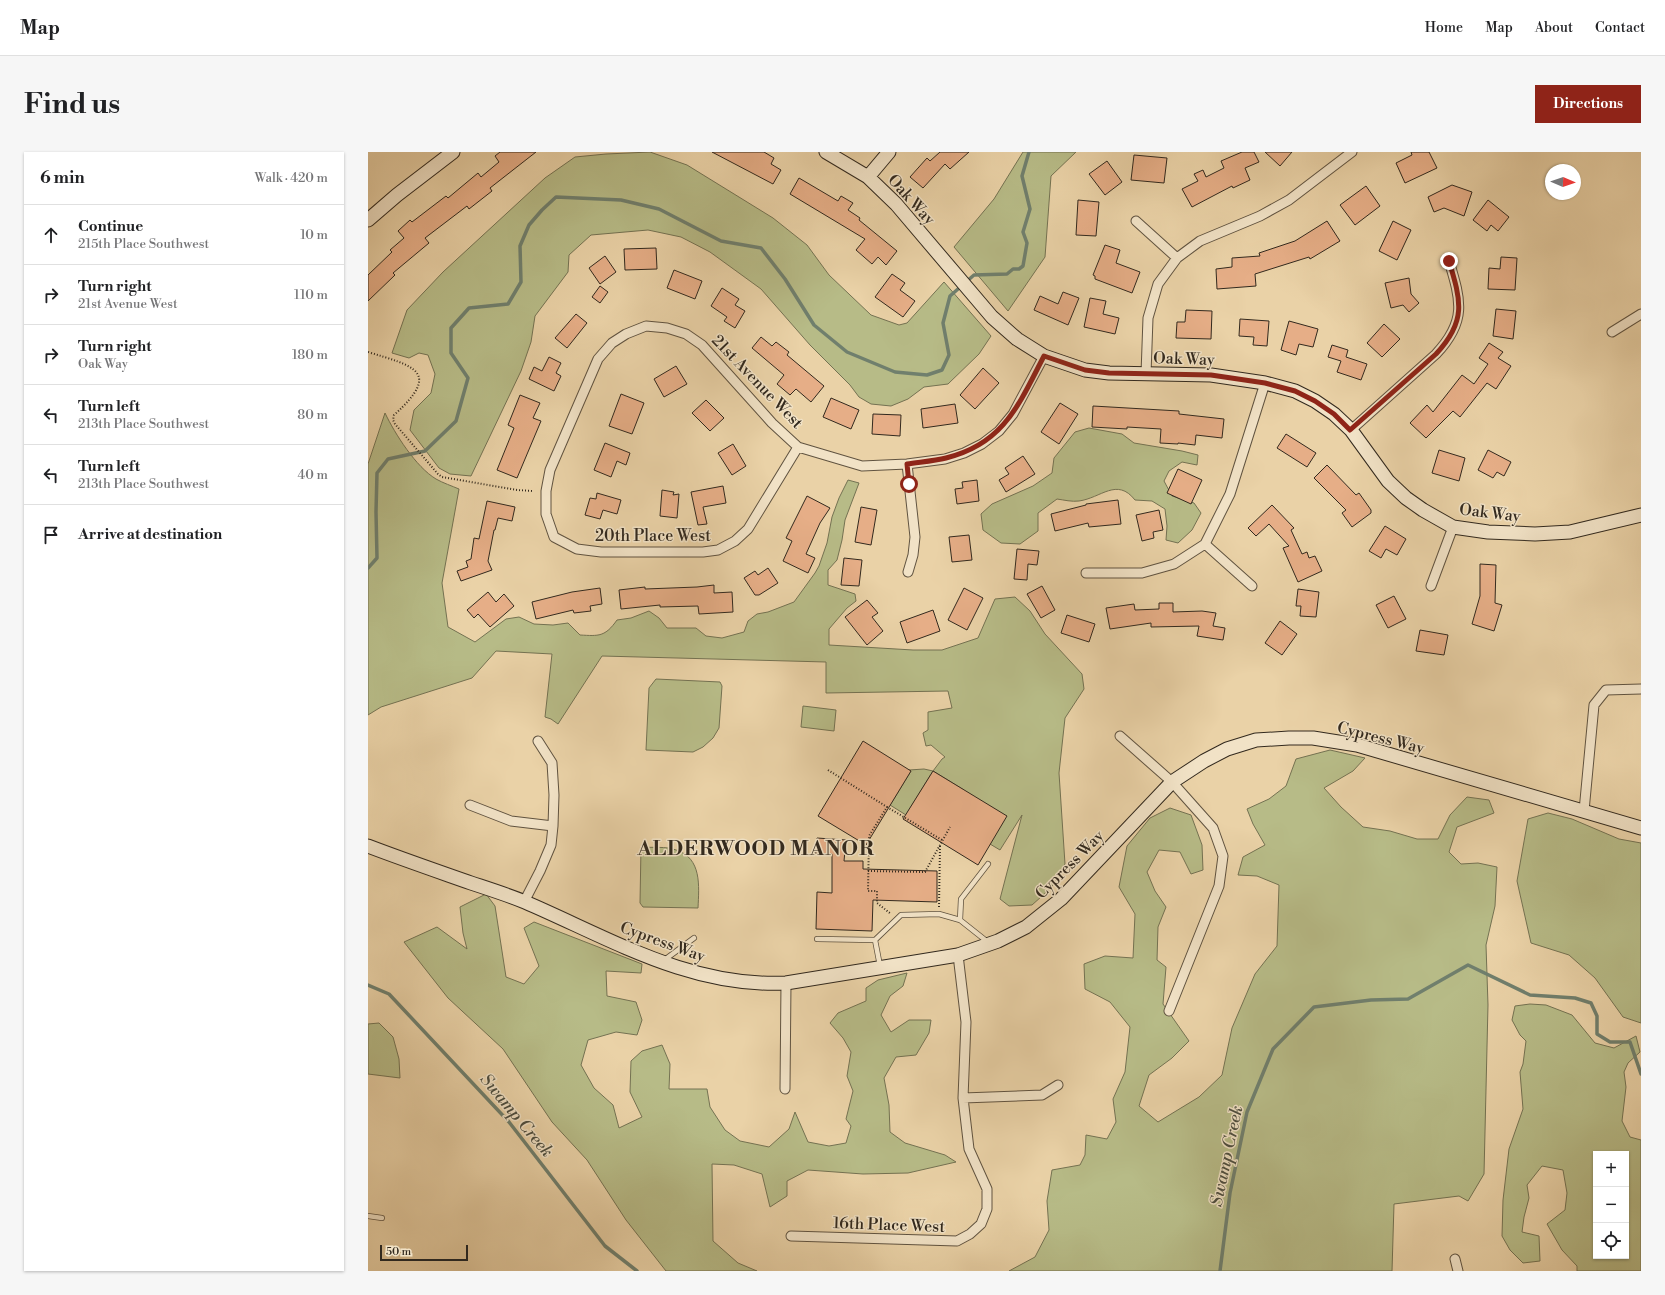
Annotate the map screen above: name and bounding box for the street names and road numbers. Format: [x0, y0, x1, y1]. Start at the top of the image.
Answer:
street label: Oak Way [883, 170, 939, 229]
street label: 21st Avenue West [707, 331, 807, 433]
street label: Oak Way [1153, 348, 1215, 370]
street label: Oak Way [1458, 499, 1522, 527]
street label: 20th Place West [595, 526, 711, 546]
street label: Cypress Way [1335, 717, 1427, 759]
street label: Cypress Way [1031, 826, 1108, 903]
street label: Cypress Way [617, 917, 708, 967]
street label: 16th Place West [832, 1213, 946, 1237]

